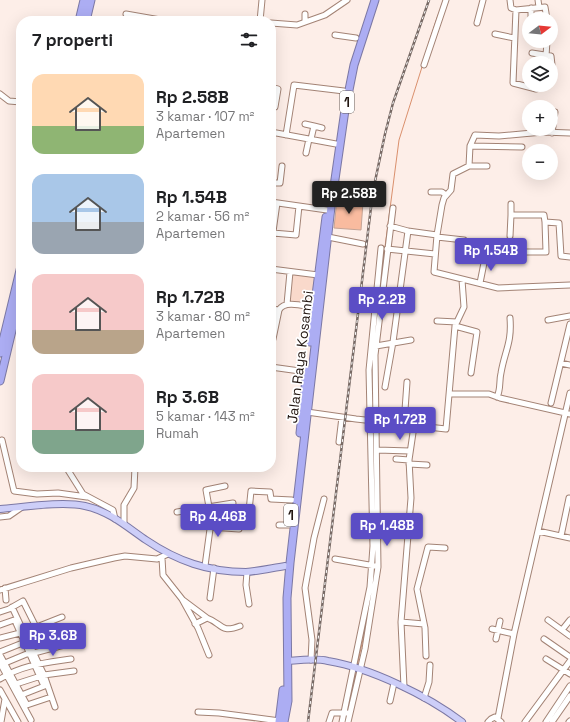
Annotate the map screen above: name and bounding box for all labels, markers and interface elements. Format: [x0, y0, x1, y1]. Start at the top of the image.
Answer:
north arrow [522, 12, 558, 48]
map controls [522, 12, 558, 180]
text: 7 properti [32, 29, 113, 51]
icon: filters [238, 29, 260, 51]
button: layers [522, 56, 558, 92]
text: Rp 2.58B [156, 86, 229, 108]
icon: home [64, 90, 112, 138]
road number: 1 [340, 91, 354, 113]
button: + [522, 100, 558, 136]
text: 3 kamar · 107 m² [156, 108, 254, 125]
text: Apartemen [156, 125, 225, 142]
button: − [522, 144, 558, 180]
pin: Rp 2.58B [308, 181, 390, 215]
text: Rp 2.58B [321, 185, 377, 202]
text: Rp 1.54B [156, 186, 227, 208]
icon: home [64, 190, 112, 238]
text: 2 kamar · 56 m² [156, 208, 249, 225]
text: Apartemen [156, 225, 225, 242]
pin: Rp 1.54B [450, 238, 532, 272]
text: Rp 1.54B [464, 242, 518, 259]
text: Rp 1.72B [156, 286, 225, 308]
pin: Rp 2.2B [345, 287, 419, 321]
icon: home [64, 290, 112, 338]
street label: Jalan Raya Kosambi [283, 290, 317, 424]
text: Rp 2.2B [358, 291, 406, 308]
text: 3 kamar · 80 m² [156, 308, 250, 325]
text: Apartemen [156, 325, 225, 342]
text: Rp 3.6B [156, 386, 219, 408]
icon: home [64, 390, 112, 438]
pin: Rp 1.72B [359, 407, 441, 441]
text: 5 kamar · 143 m² [156, 408, 255, 425]
text: Rp 1.72B [374, 411, 426, 428]
text: Rumah [156, 425, 199, 442]
pin: Rp 4.46B [177, 504, 259, 538]
road number: 1 [284, 504, 298, 526]
text: Rp 4.46B [190, 508, 246, 525]
pin: Rp 1.48B [346, 513, 428, 547]
text: Rp 1.48B [360, 517, 414, 534]
pin: Rp 3.6B [16, 623, 90, 657]
text: Rp 3.6B [29, 627, 77, 644]

